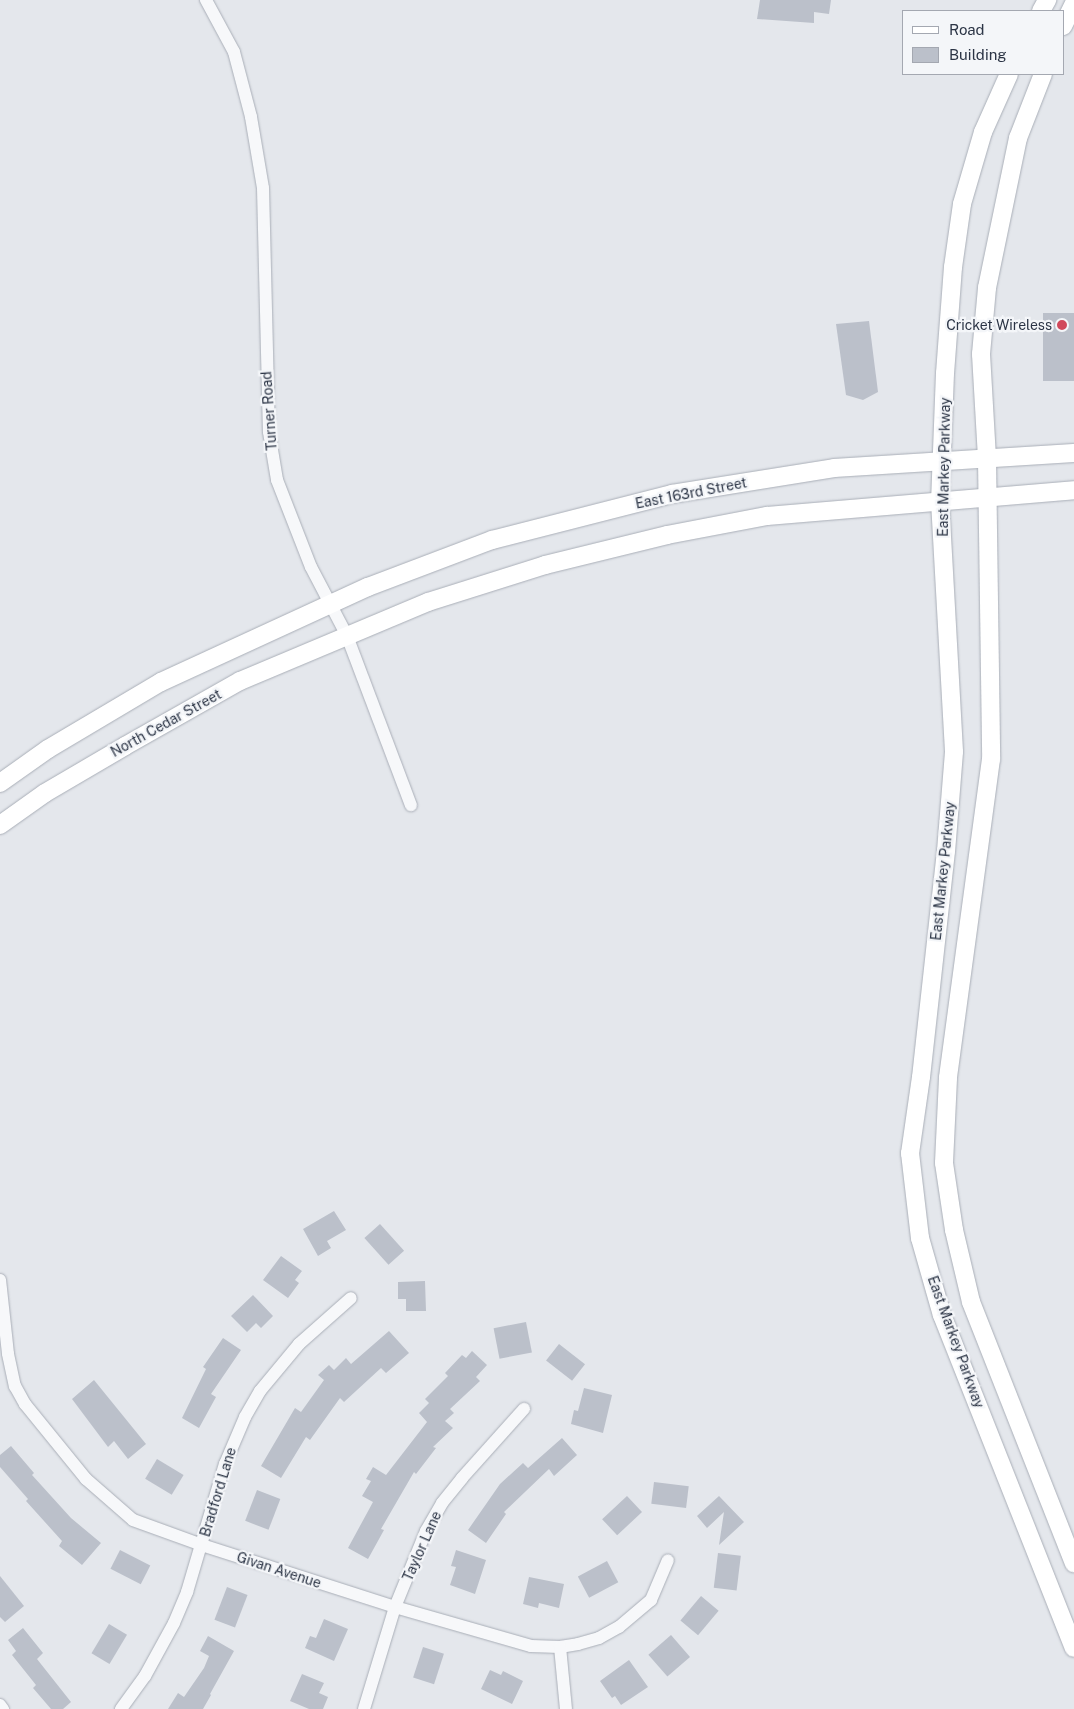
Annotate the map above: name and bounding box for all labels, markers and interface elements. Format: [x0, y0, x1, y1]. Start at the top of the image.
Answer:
legend [902, 10, 1064, 75]
text: Road [949, 21, 985, 38]
text: Building [949, 46, 1007, 63]
place label: Cricket Wireless [946, 317, 1052, 333]
marker: Cricket Wireless [1056, 319, 1068, 331]
street label: Turner Road [258, 371, 280, 451]
street label: East Markey Parkway [934, 397, 954, 537]
street label: East 163rd Street [634, 474, 748, 512]
street label: North Cedar Street [108, 686, 224, 760]
street label: East Markey Parkway [927, 801, 959, 941]
street label: East Markey Parkway [924, 1274, 988, 1410]
street label: Bradford Lane [196, 1445, 240, 1539]
street label: Taylor Lane [399, 1508, 445, 1584]
street label: Givan Avenue [235, 1548, 323, 1592]

